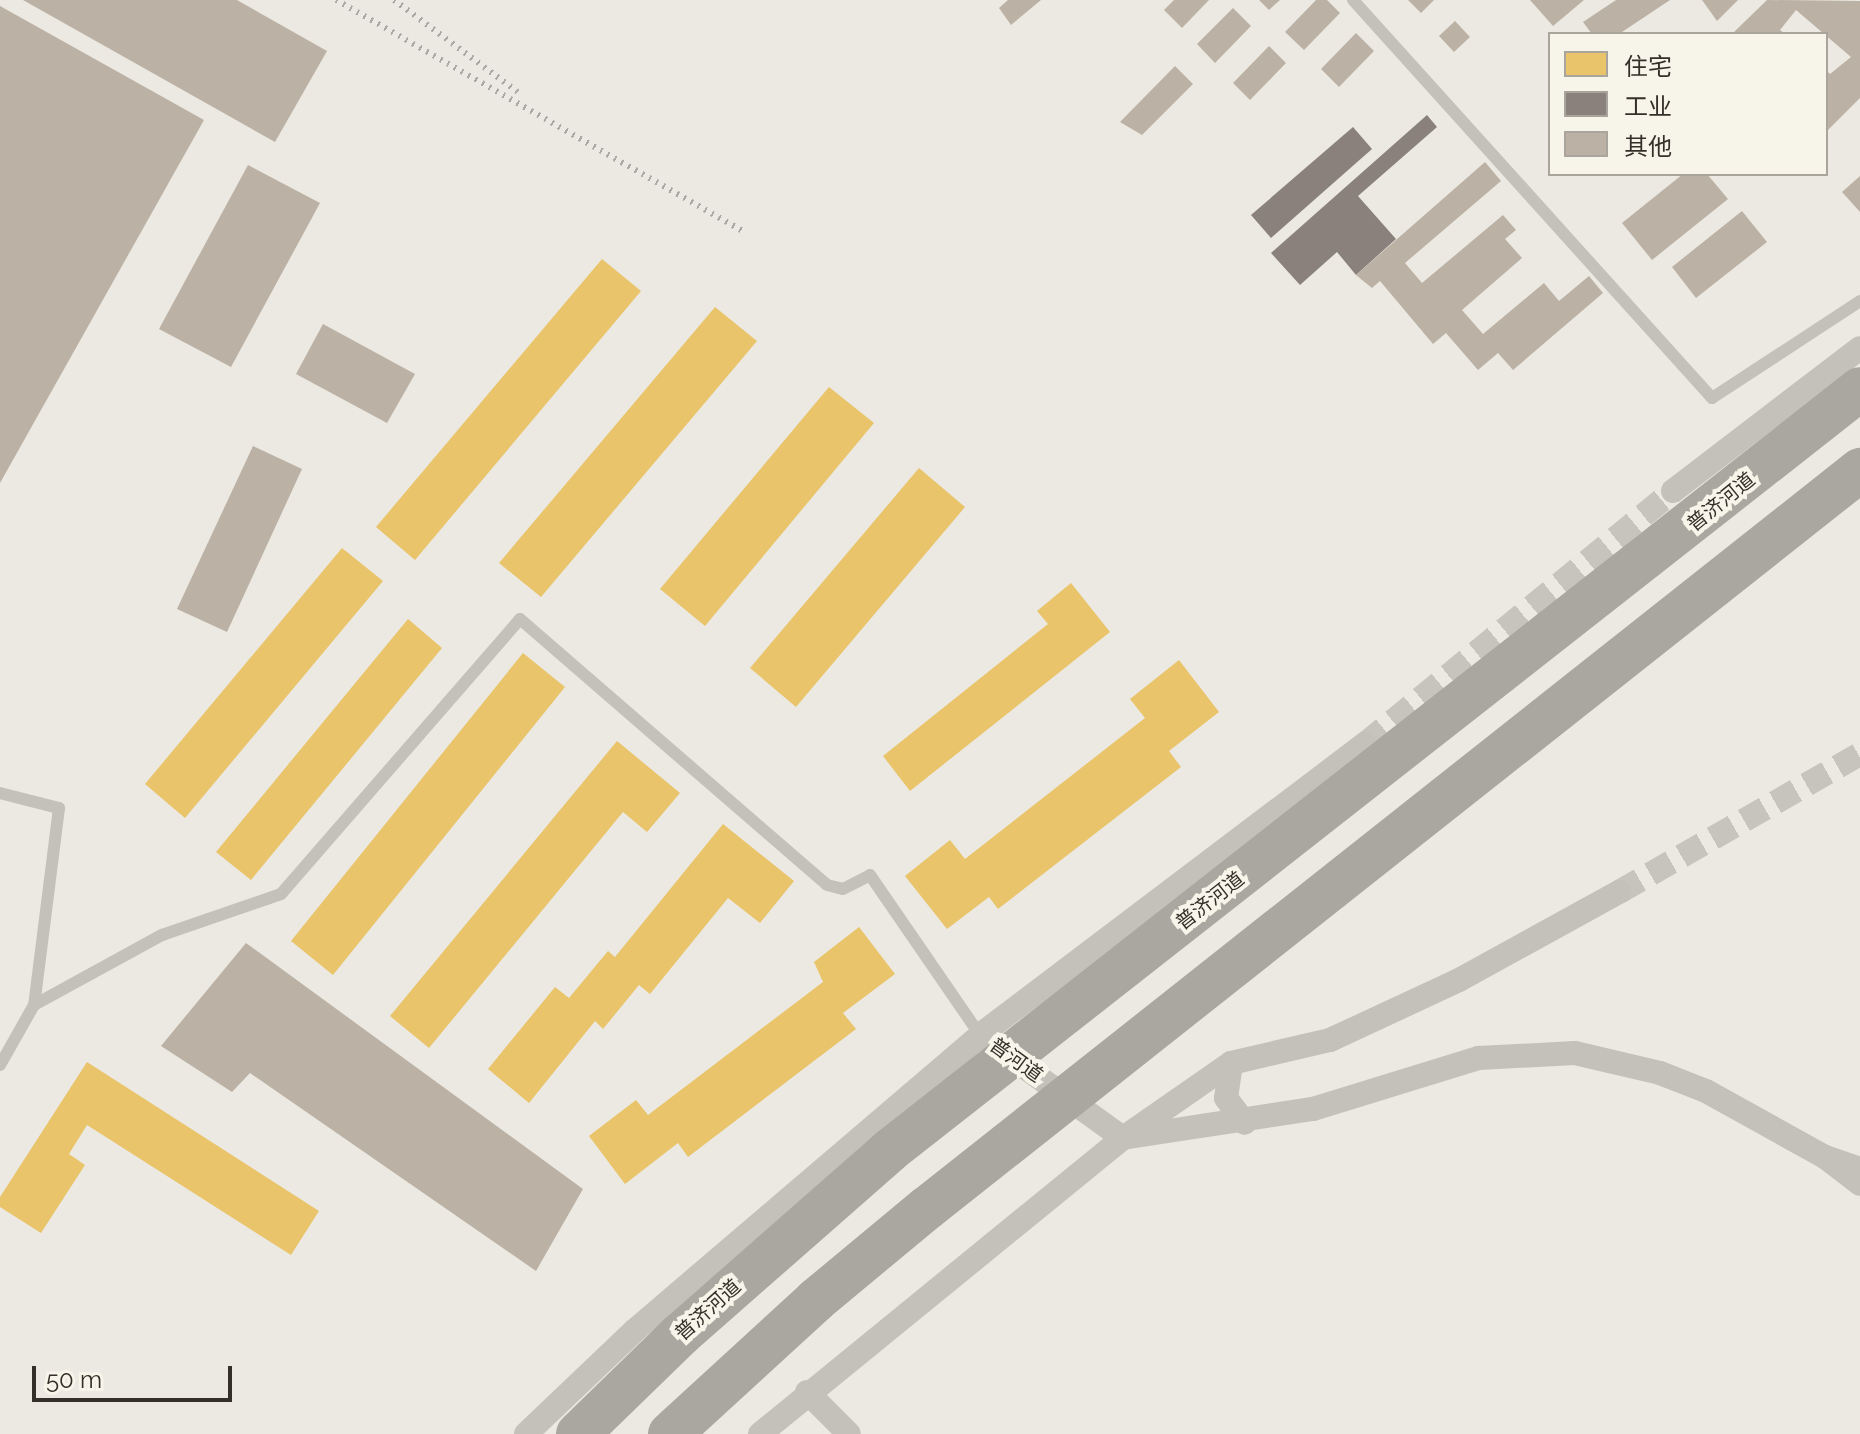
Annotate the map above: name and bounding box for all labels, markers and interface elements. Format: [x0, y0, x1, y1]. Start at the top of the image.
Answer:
legend [1548, 32, 1828, 176]
text: 住宅 [1624, 52, 1672, 81]
text: 工业 [1624, 92, 1672, 121]
text: 其他 [1624, 132, 1672, 161]
street label: 普济河道 [1682, 468, 1760, 536]
street label: 普济河道 [1171, 867, 1249, 935]
street label: 普河道 [985, 1033, 1047, 1087]
street label: 普济河道 [670, 1274, 746, 1346]
scale bar [36, 1350, 236, 1400]
text: 50 m [46, 1365, 102, 1394]

